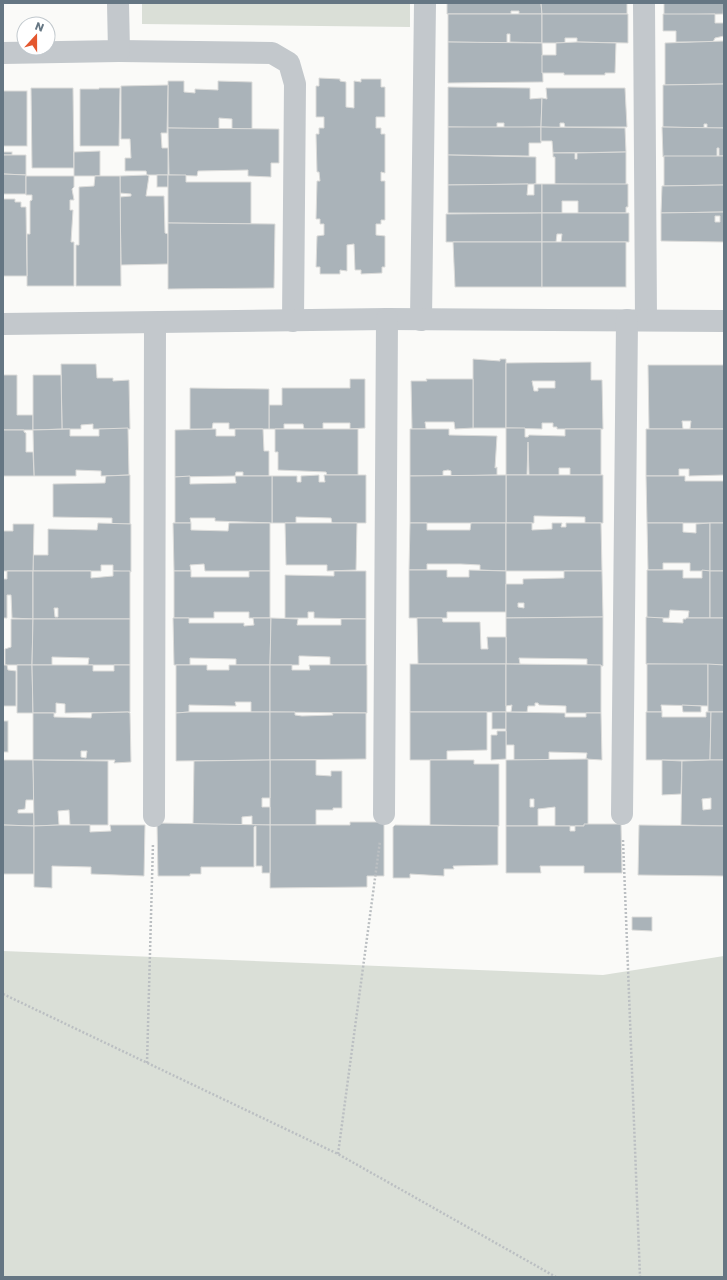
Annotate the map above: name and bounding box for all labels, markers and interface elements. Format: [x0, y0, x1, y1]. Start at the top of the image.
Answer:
north arrow [16, 16, 56, 56]
text: N [33, 18, 46, 36]

